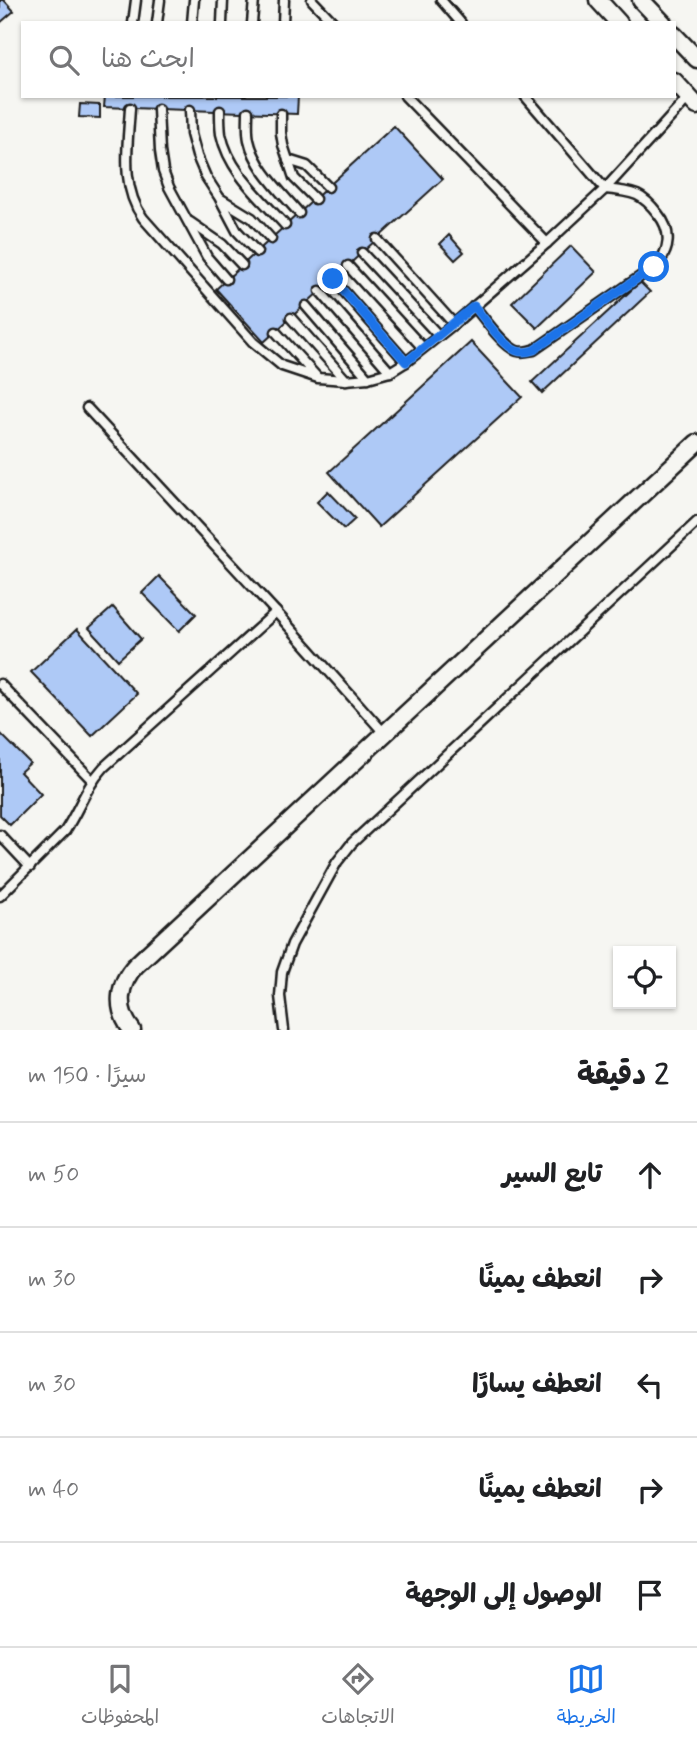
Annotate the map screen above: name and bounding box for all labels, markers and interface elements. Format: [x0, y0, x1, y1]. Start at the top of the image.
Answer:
search box [21, 21, 676, 98]
icon: search [45, 41, 83, 79]
text: ابحث هنا [101, 43, 195, 77]
route start [638, 251, 669, 282]
route end [317, 263, 348, 294]
map controls [613, 946, 676, 1009]
button: locate [613, 946, 676, 1009]
text: 2 دقيقة [577, 1056, 669, 1095]
text: سيرًا · 150 m [28, 1061, 147, 1091]
icon: ahead [631, 1156, 669, 1194]
text: تابع السير [502, 1158, 602, 1192]
text: 50 m [28, 1160, 80, 1190]
icon: right [631, 1261, 669, 1299]
text: انعطف يمينًا [479, 1263, 602, 1297]
text: 30 m [28, 1265, 76, 1295]
icon: left [631, 1366, 669, 1404]
text: انعطف يسارًا [472, 1368, 602, 1402]
text: 30 m [28, 1370, 76, 1400]
icon: right [631, 1471, 669, 1509]
text: انعطف يمينًا [479, 1473, 602, 1507]
text: 40 m [28, 1475, 79, 1505]
icon: arrive [631, 1576, 669, 1614]
text: الوصول إلى الوجهة [405, 1578, 602, 1612]
tab: المحفوظات [81, 1660, 159, 1733]
tab: الاتجاهات [321, 1660, 395, 1733]
tab: الخريطة [557, 1660, 616, 1733]

